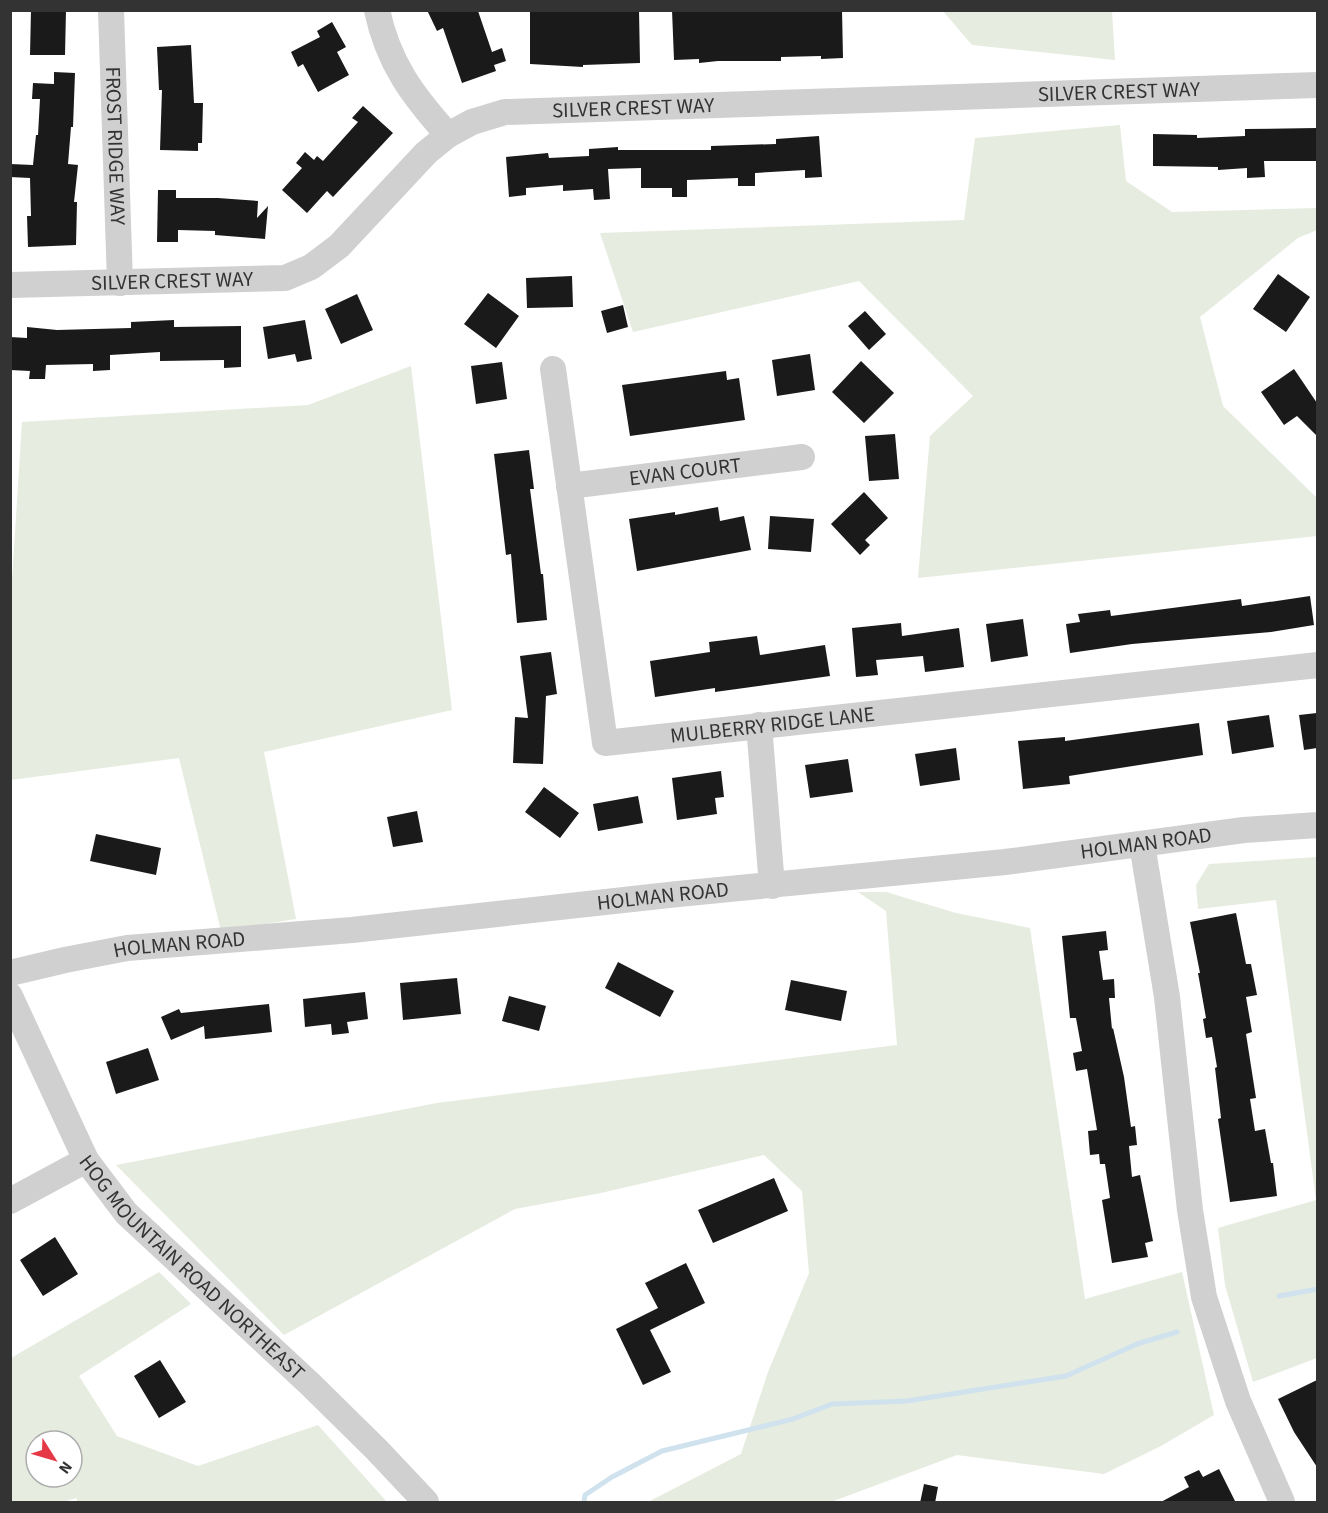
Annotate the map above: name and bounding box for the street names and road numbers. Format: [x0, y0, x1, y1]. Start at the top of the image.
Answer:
street label: FROST RIDGE WAY [98, 66, 133, 227]
street label: SILVER CREST WAY [1037, 74, 1201, 109]
street label: SILVER CREST WAY [551, 90, 716, 125]
street label: SILVER CREST WAY [90, 264, 254, 298]
street label: EVAN COURT [627, 450, 743, 493]
street label: MULBERRY RIDGE LANE [669, 699, 876, 751]
street label: HOLMAN ROAD [1078, 819, 1213, 867]
street label: HOLMAN ROAD [595, 874, 730, 918]
street label: HOLMAN ROAD [111, 924, 246, 965]
street label: HOG MOUNTAIN ROAD NORTHEAST [72, 1148, 312, 1387]

